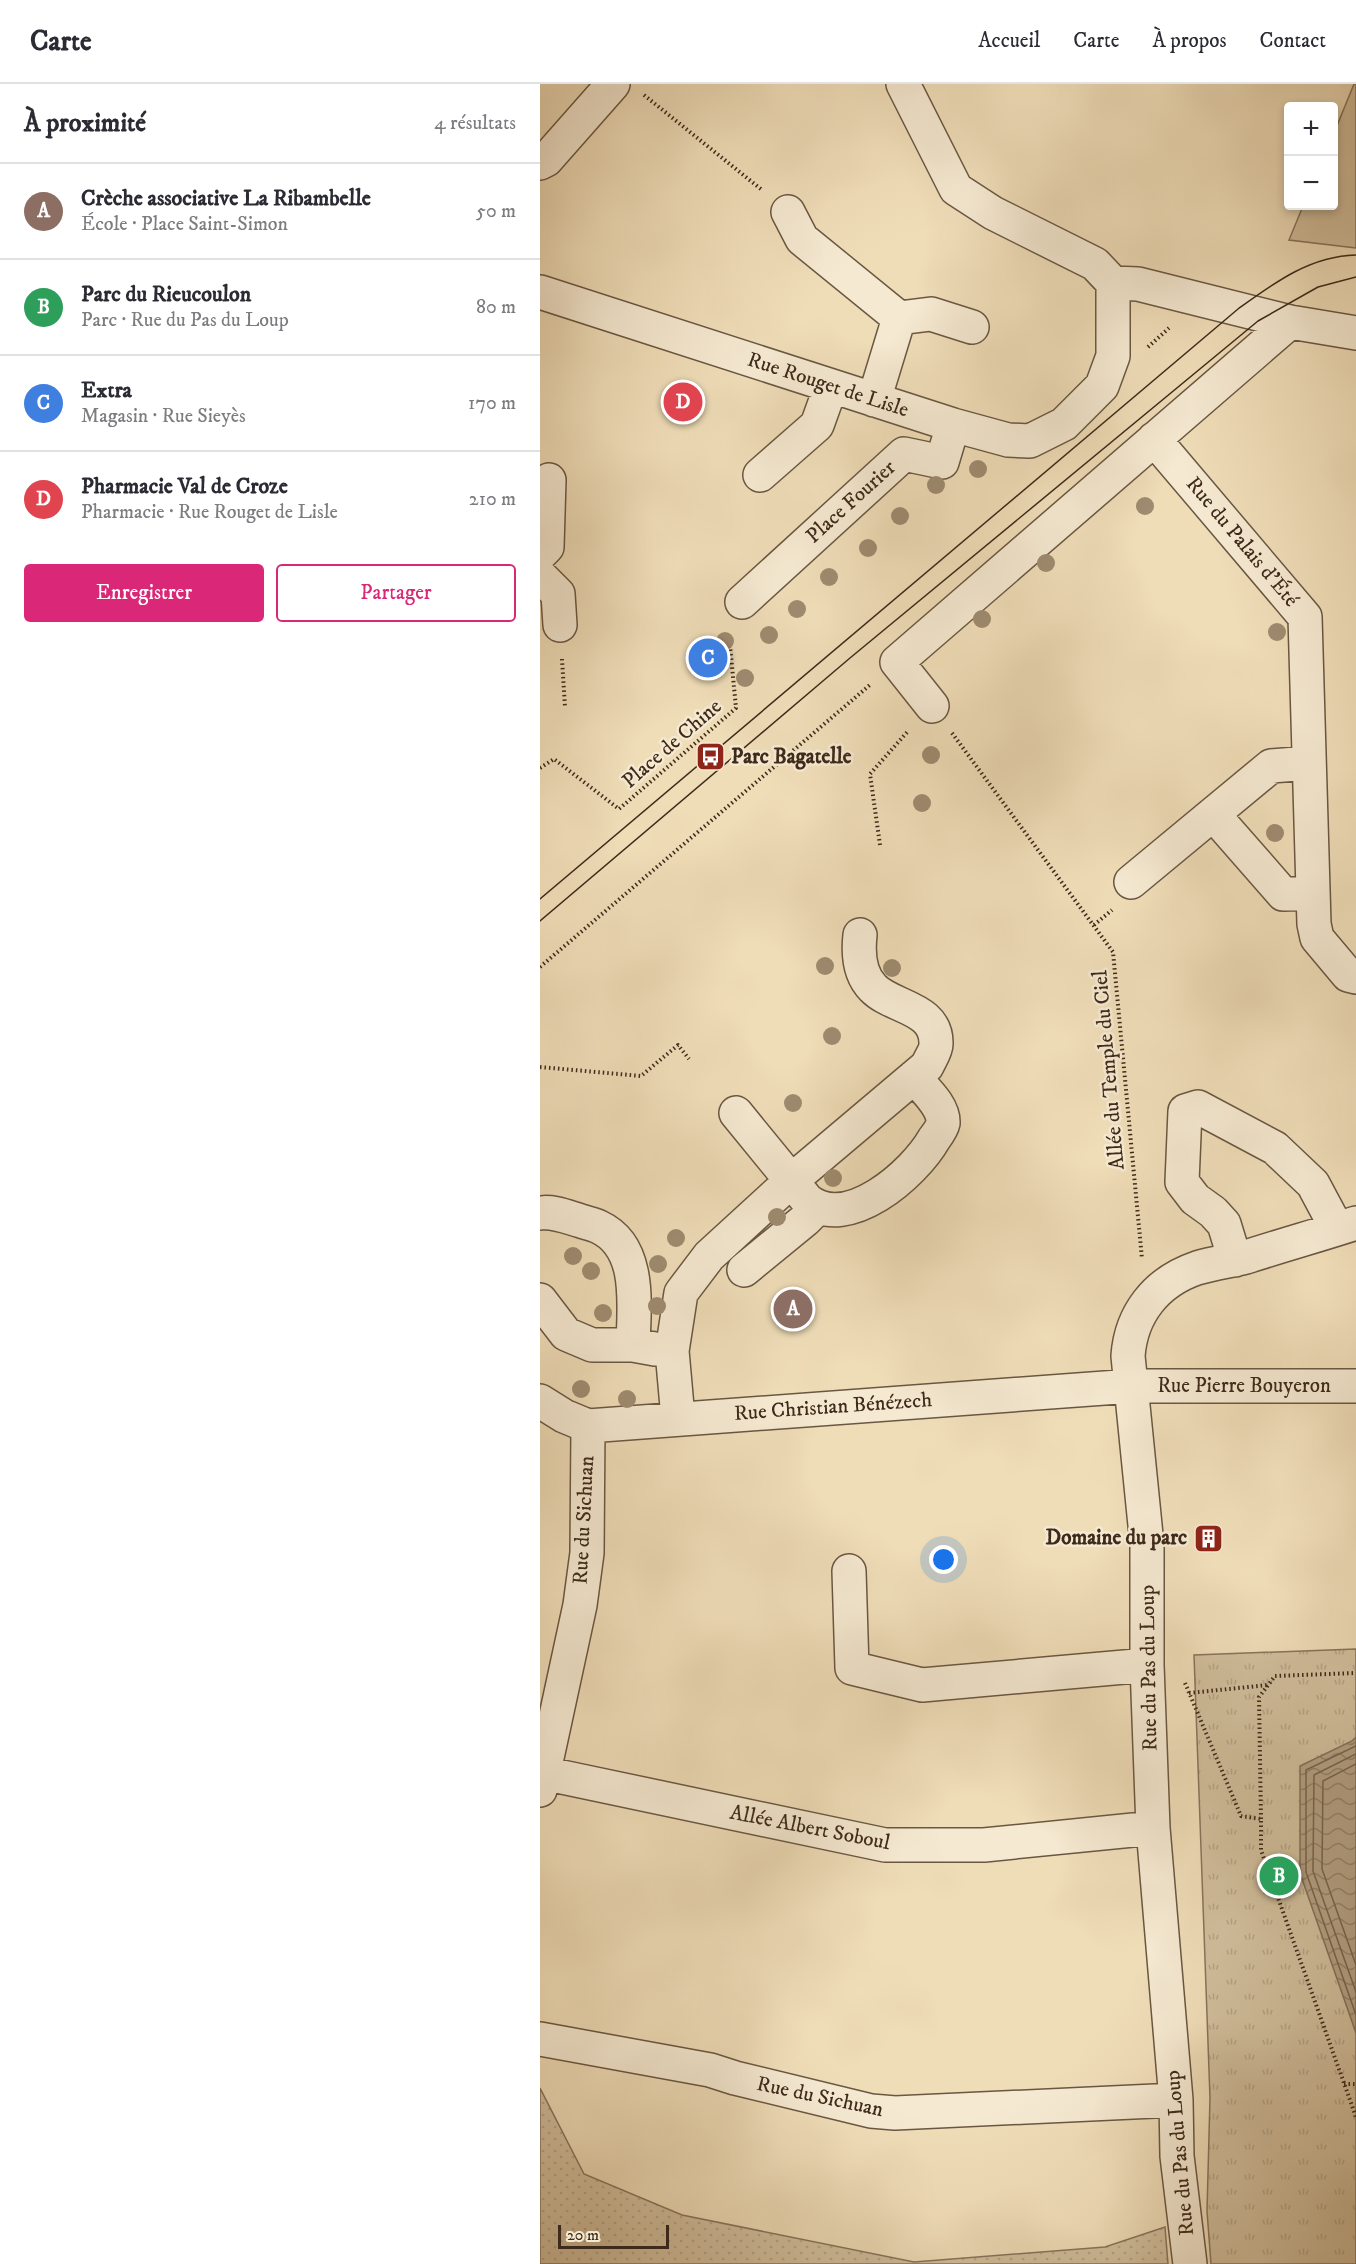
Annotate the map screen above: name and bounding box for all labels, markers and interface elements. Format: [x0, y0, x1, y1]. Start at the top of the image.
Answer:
text: Carte [30, 24, 92, 59]
text: Accueil [978, 28, 1040, 54]
text: Carte [1073, 28, 1119, 54]
text: À propos [1152, 28, 1227, 54]
text: Contact [1260, 28, 1326, 54]
map controls [1284, 102, 1338, 210]
button: + [1284, 102, 1338, 156]
text: À proximité [24, 107, 146, 140]
text: 4 résultats [434, 111, 516, 136]
button: − [1284, 156, 1338, 210]
text: Crèche associative La Ribambelle [81, 185, 371, 212]
text: A [37, 199, 50, 224]
text: 50 m [476, 199, 516, 224]
text: École · Place Saint-Simon [81, 212, 288, 237]
text: Parc du Rieucoulon [81, 281, 251, 308]
text: B [37, 295, 50, 320]
text: 80 m [476, 295, 516, 320]
text: Parc · Rue du Pas du Loup [81, 308, 289, 333]
street label: Rue Rouget de Lisle [744, 347, 912, 423]
text: Extra [81, 377, 132, 404]
pin: D [664, 380, 702, 424]
text: C [37, 391, 50, 416]
text: 170 m [468, 391, 516, 416]
text: Magasin · Rue Sieyès [81, 404, 246, 429]
street label: Place Fourier [801, 455, 901, 549]
street label: Rue du Palais d'Été [1180, 471, 1305, 613]
text: Pharmacie Val de Croze [81, 473, 288, 500]
text: D [36, 487, 51, 512]
text: 210 m [469, 487, 516, 512]
text: Pharmacie · Rue Rouget de Lisle [81, 500, 338, 525]
button: Enregistrer [24, 564, 264, 622]
button: Partager [276, 564, 516, 622]
pin: C [688, 636, 728, 680]
street label: Place de Chine [617, 694, 727, 794]
bus stop icon: Parc Bagatelle [694, 741, 726, 773]
place label: Parc Bagatelle [731, 744, 852, 770]
street label: Allée du Temple du Ciel [1087, 968, 1131, 1171]
pin: A [774, 1286, 812, 1332]
street label: Rue Pierre Bouyeron [1157, 1373, 1331, 1399]
street label: Rue Christian Bénézech [733, 1387, 933, 1427]
street label: Rue du Sichuan [568, 1455, 600, 1585]
building icon: Domaine du parc [1192, 1522, 1224, 1554]
place label: Domaine du parc [1046, 1525, 1187, 1551]
your location [929, 1545, 958, 1574]
street label: Rue du Pas du Loup [1135, 1585, 1163, 1751]
street label: Allée Albert Soboul [728, 1800, 893, 1856]
pin: B [1260, 1854, 1298, 1898]
street label: Rue du Pas du Loup [1160, 2069, 1200, 2237]
street label: Rue du Sichuan [754, 2071, 886, 2123]
scale bar [558, 2222, 669, 2250]
text: 20 m [567, 2225, 599, 2245]

